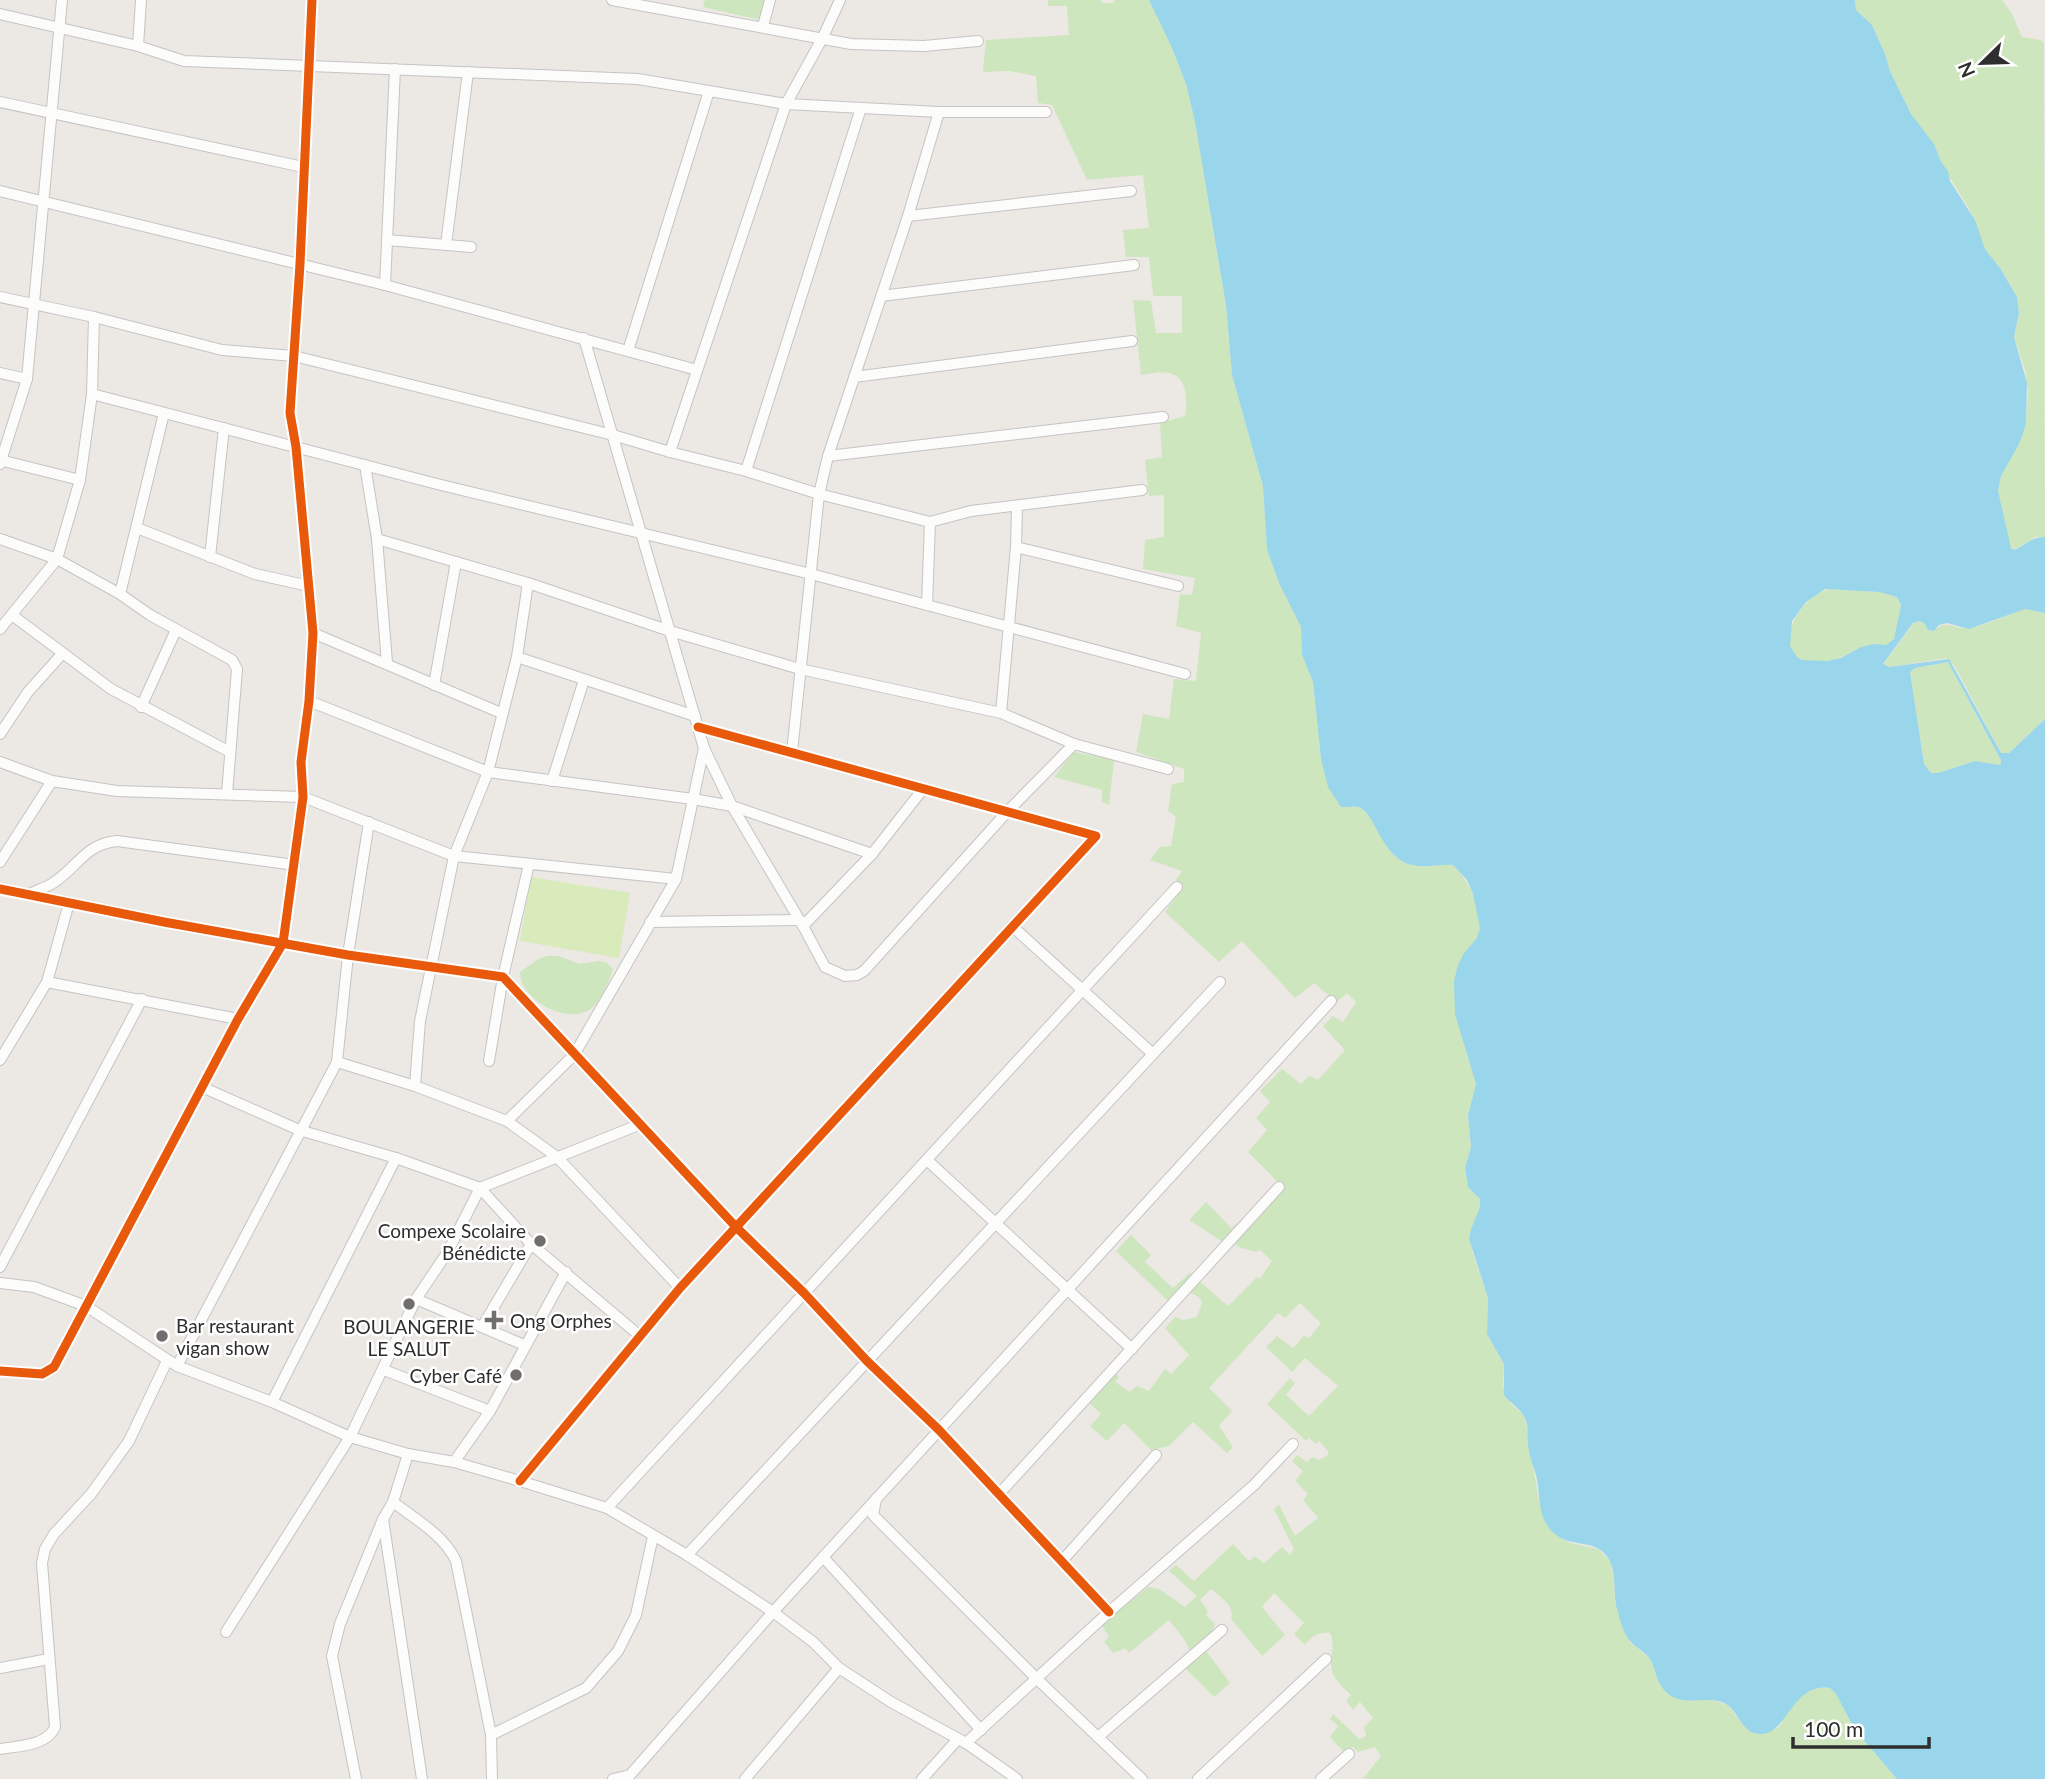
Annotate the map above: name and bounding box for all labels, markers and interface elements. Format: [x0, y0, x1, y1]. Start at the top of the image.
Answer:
north arrow [1947, 28, 2017, 98]
text: N [1952, 59, 1979, 81]
place label: Compexe Scolaire Bénédicte [378, 1219, 526, 1264]
marker: Compexe Scolaire Bénédicte [532, 1233, 548, 1249]
marker: BOULANGERIE LE SALUT [401, 1296, 417, 1312]
place label: Ong Orphes [510, 1309, 612, 1332]
marker: Ong Orphes [484, 1310, 504, 1330]
place label: Bar restaurant vigan show [176, 1314, 294, 1359]
place label: BOULANGERIE LE SALUT [343, 1315, 475, 1360]
marker: Bar restaurant vigan show [154, 1328, 170, 1344]
place label: Cyber Café [409, 1364, 502, 1387]
marker: Cyber Café [508, 1367, 524, 1383]
scale bar [1793, 1706, 1930, 1750]
text: 100 m [1804, 1716, 1863, 1741]

